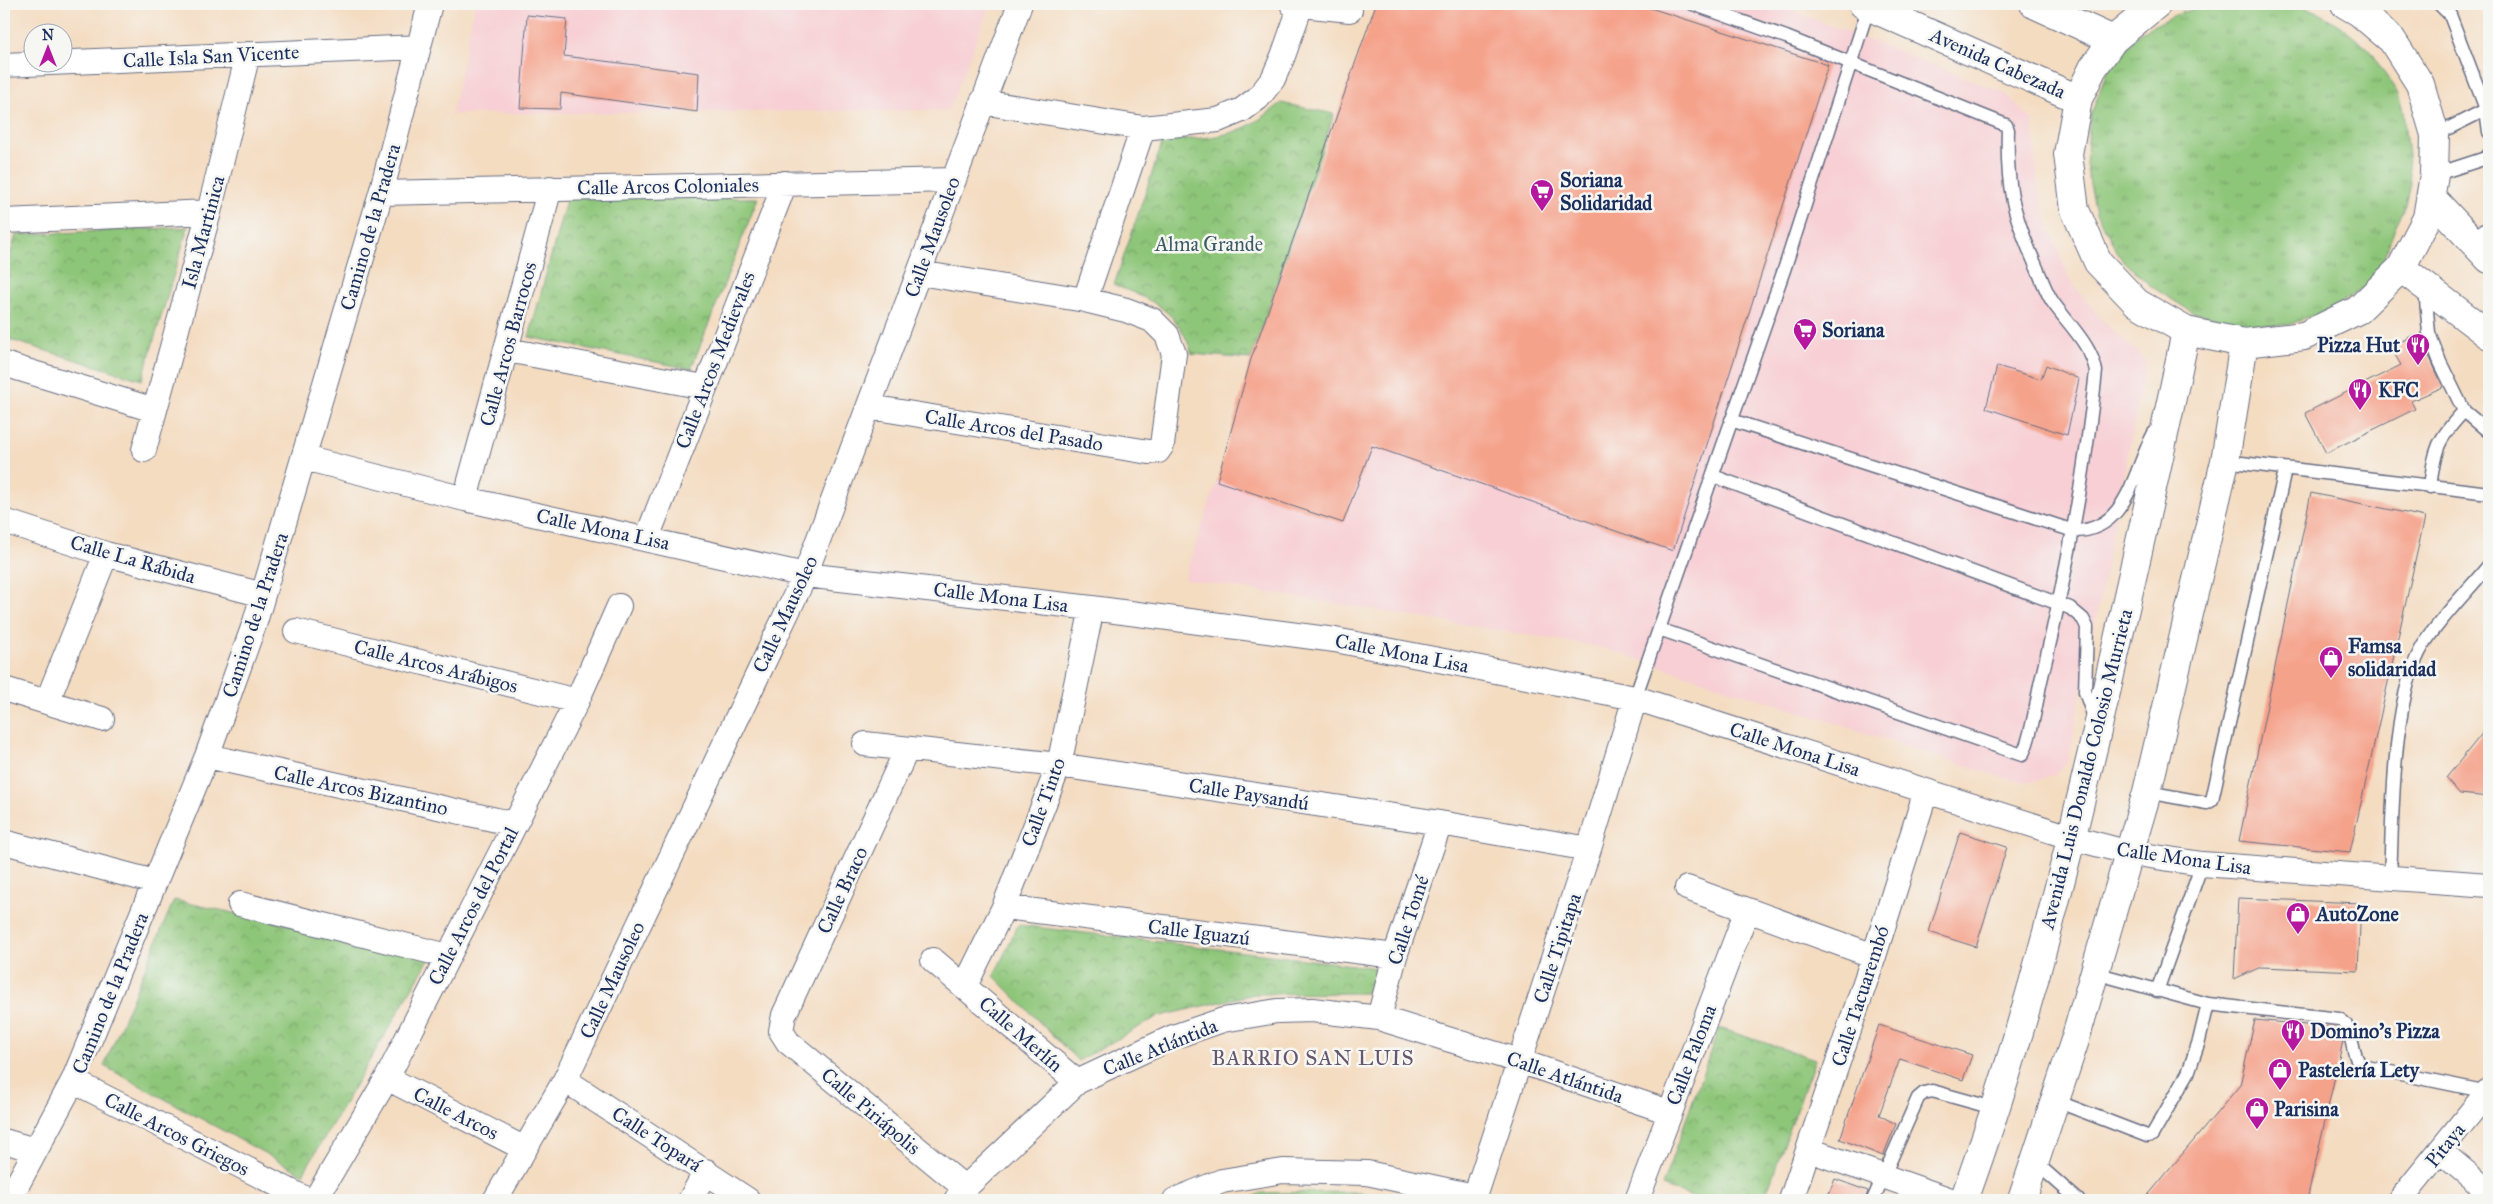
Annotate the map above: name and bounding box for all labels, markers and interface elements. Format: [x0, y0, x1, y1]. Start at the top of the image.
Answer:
north arrow [22, 22, 72, 72]
street label: Avenida Cabezada [1926, 22, 2070, 104]
text: N [42, 27, 54, 44]
street label: Calle Isla San Vicente [122, 39, 300, 73]
street label: Camino de la Pradera [335, 140, 405, 313]
place label: Soriana Solidaridad [1560, 168, 1653, 215]
street label: Isla Martinica [176, 172, 230, 291]
street label: Calle Arcos Coloniales [577, 172, 759, 200]
street label: Calle Mausoleo [899, 173, 965, 301]
supermarket icon: Soriana Solidaridad [1529, 178, 1555, 212]
park label: Alma Grande [1154, 232, 1263, 256]
street label: Calle Arcos Barrocos [474, 259, 542, 429]
street label: Calle Arcos Medievales [670, 268, 760, 452]
supermarket icon: Soriana [1792, 317, 1818, 351]
place label: Soriana [1822, 318, 1885, 342]
restaurant icon: Pizza Hut [2405, 332, 2431, 366]
place label: Pizza Hut [2317, 333, 2401, 357]
restaurant icon: KFC [2347, 377, 2373, 411]
place label: KFC [2378, 378, 2419, 402]
street label: Calle Arcos del Pasado [923, 404, 1105, 456]
street label: Calle Mona Lisa [534, 503, 672, 555]
street label: Camino de la Pradera [217, 529, 293, 701]
street label: Calle La Rábida [68, 530, 199, 588]
street label: Calle Mausoleo [747, 552, 823, 676]
street label: Calle Mona Lisa [932, 577, 1070, 617]
street label: Avenida Luis Donaldo Colosio Murrieta [2034, 606, 2138, 933]
street label: Calle Mona Lisa [1333, 628, 1471, 678]
street label: Calle Arcos Arábigos [351, 634, 520, 699]
place label: Famsa solidaridad [2348, 634, 2437, 681]
shop icon: Famsa solidaridad [2318, 645, 2344, 679]
street label: Calle Mona Lisa [1727, 717, 1864, 782]
street label: Calle Tinto [1016, 754, 1070, 850]
street label: Calle Arcos Bizantino [272, 760, 450, 820]
street label: Calle Paysandú [1187, 773, 1311, 815]
street label: Calle Arcos del Portal [423, 822, 524, 989]
street label: Calle Mona Lisa [2115, 837, 2253, 879]
street label: Calle Braco [811, 843, 873, 937]
street label: Calle Tomé [1382, 872, 1434, 968]
street label: Calle Tipitapa [1528, 890, 1586, 1006]
shop icon: AutoZone [2285, 901, 2311, 935]
place label: AutoZone [2314, 902, 2399, 926]
street label: Camino de la Pradera [67, 908, 154, 1077]
street label: Calle Iguazú [1147, 914, 1252, 951]
street label: Calle Mausoleo [574, 918, 650, 1042]
street label: Calle Tacuarembó [1826, 923, 1894, 1069]
street label: Calle Merlín [974, 991, 1068, 1077]
street label: Calle Paloma [1661, 1001, 1721, 1109]
street label: Calle Atlántida [1099, 1013, 1221, 1081]
restaurant icon: Domino's Pizza [2280, 1018, 2306, 1052]
place label: Domino's Pizza [2310, 1019, 2440, 1043]
district label: BARRIO SAN LUIS [1211, 1045, 1415, 1071]
street label: Calle Atlántida [1504, 1046, 1627, 1108]
shop icon: Pastelería Lety [2267, 1057, 2293, 1091]
place label: Pastelería Lety [2298, 1058, 2421, 1083]
street label: Calle Piriápolis [816, 1063, 926, 1159]
street label: Calle Arcos [409, 1081, 503, 1145]
street label: Calle Arcos Griegos [100, 1087, 253, 1182]
shop icon: Parisina [2244, 1096, 2270, 1130]
place label: Parisina [2274, 1097, 2339, 1121]
street label: Calle Topará [608, 1101, 707, 1177]
street label: Pitaya [2420, 1118, 2470, 1172]

